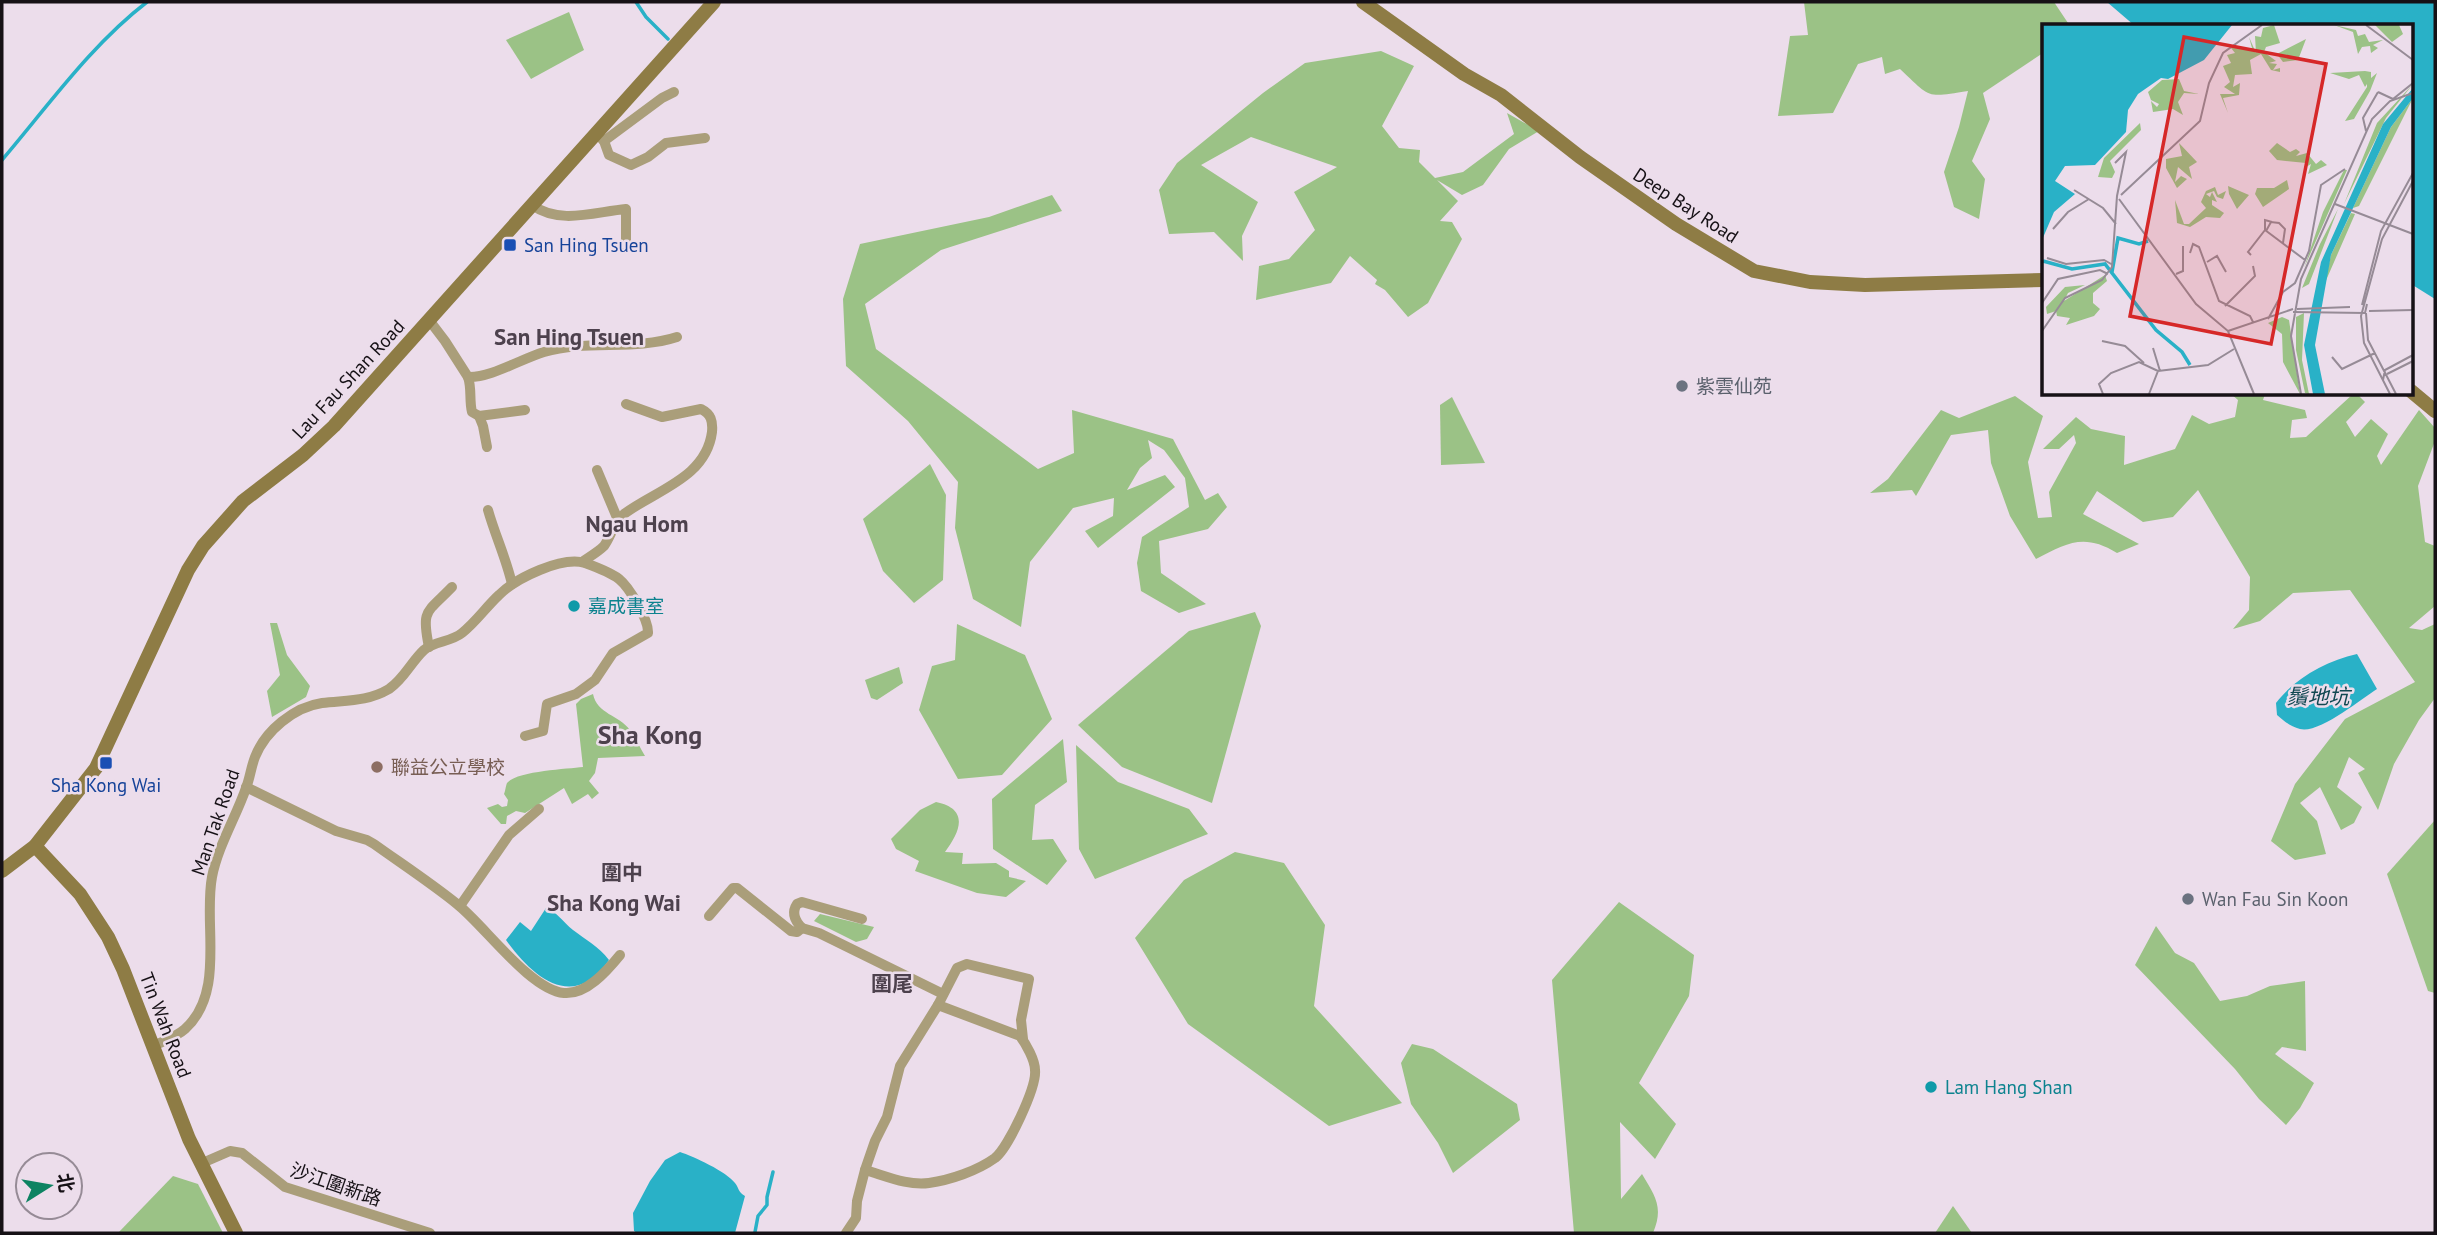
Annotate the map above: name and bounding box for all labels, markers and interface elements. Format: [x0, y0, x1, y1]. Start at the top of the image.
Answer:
inset map [2042, 24, 2412, 396]
street label: Deep Bay Road [1629, 162, 1743, 248]
place label: San Hing Tsuen [524, 233, 649, 257]
marker: San Hing Tsuen [502, 237, 518, 253]
street label: Lau Fau Shan Road [287, 314, 409, 444]
district label: San Hing Tsuen [494, 322, 644, 351]
place label: 紫雲仙苑 [1696, 374, 1772, 398]
marker: 紫雲仙苑 [1674, 378, 1690, 394]
district label: Ngau Hom [586, 509, 688, 538]
place label: 嘉成書室 [588, 594, 664, 618]
marker: 嘉成書室 [566, 598, 582, 614]
water label: 鬚地坑 [2287, 683, 2352, 710]
district label: Sha Kong [598, 718, 702, 751]
marker: Sha Kong Wai [98, 755, 114, 771]
place label: 聯益公立學校 [391, 755, 505, 779]
marker: 聯益公立學校 [369, 759, 385, 775]
street label: Man Tak Road [186, 766, 244, 878]
place label: Sha Kong Wai [51, 773, 161, 797]
district label: 圍中 [601, 859, 643, 886]
place label: Wan Fau Sin Koon [2202, 887, 2349, 911]
district label: Sha Kong Wai [547, 888, 681, 917]
marker: Wan Fau Sin Koon [2180, 891, 2196, 907]
street label: Tin Wah Road [135, 969, 197, 1081]
district label: 圍尾 [871, 970, 913, 997]
place label: Lam Hang Shan [1945, 1075, 2073, 1099]
marker: Lam Hang Shan [1923, 1079, 1939, 1095]
north arrow [14, 1151, 84, 1221]
street label: 沙江圍新路 [287, 1157, 385, 1211]
text: 北 [52, 1171, 79, 1194]

